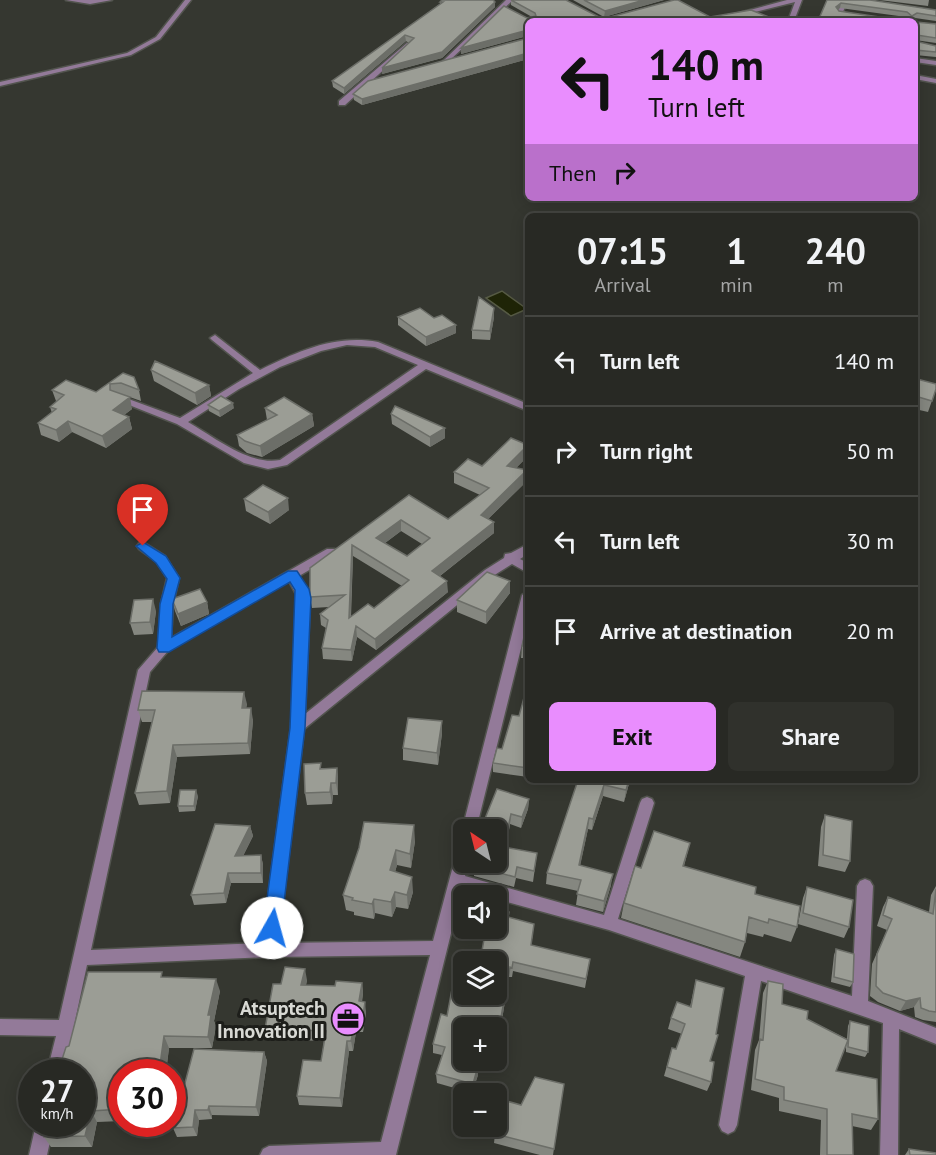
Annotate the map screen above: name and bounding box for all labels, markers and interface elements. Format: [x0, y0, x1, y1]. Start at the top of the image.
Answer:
text: 140 m [648, 37, 764, 92]
icon: left [549, 42, 627, 120]
text: Turn left [648, 90, 745, 124]
icon: right [608, 156, 641, 189]
text: Then [549, 159, 596, 187]
text: 07:15 [577, 227, 668, 274]
text: 1 [726, 227, 747, 274]
text: 240 [805, 227, 866, 274]
text: Arrival [595, 272, 651, 298]
text: min [720, 272, 753, 298]
text: m [827, 272, 844, 298]
icon: left [549, 345, 582, 378]
text: Turn left [600, 347, 680, 375]
text: 140 m [834, 347, 894, 375]
icon: right [549, 435, 582, 468]
text: Turn right [600, 437, 692, 465]
text: 50 m [846, 437, 894, 465]
pin [117, 484, 168, 546]
icon: arrive [126, 493, 159, 526]
icon: left [549, 525, 582, 558]
text: Turn left [600, 527, 680, 555]
text: 30 m [846, 527, 894, 555]
icon: arrive [549, 615, 582, 648]
text: Arrive at destination [600, 617, 792, 645]
text: 20 m [846, 617, 894, 645]
button: Exit [549, 702, 716, 771]
button: Share [728, 702, 894, 771]
north arrow [453, 819, 507, 873]
map controls [453, 819, 507, 1137]
button: sound [453, 885, 507, 939]
position arrow [240, 896, 304, 960]
button: layers [453, 951, 507, 1005]
place label: Atsuptech Innovation II [217, 995, 325, 1044]
office icon: Atsuptech Innovation II [330, 1001, 366, 1037]
button: + [453, 1017, 507, 1071]
speed limit sign: 30 [108, 1059, 186, 1137]
text: 27 [40, 1071, 74, 1110]
button: − [453, 1083, 507, 1137]
text: km/h [41, 1104, 73, 1123]

